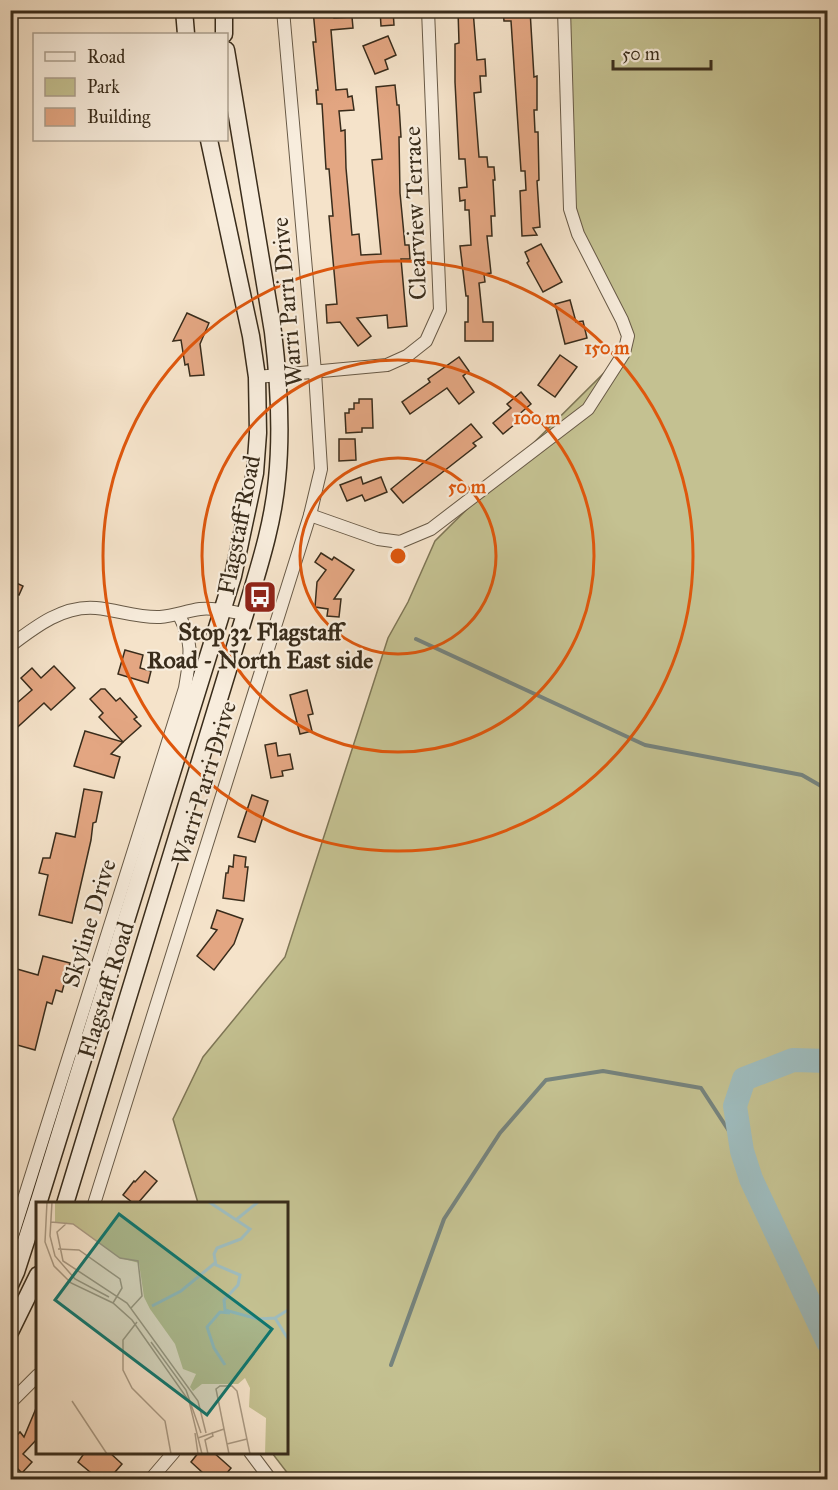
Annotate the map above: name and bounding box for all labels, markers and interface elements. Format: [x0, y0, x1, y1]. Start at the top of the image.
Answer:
legend [33, 33, 228, 141]
scale bar [613, 33, 710, 71]
text: 50 m [622, 43, 660, 65]
text: Road [87, 46, 125, 68]
text: Park [87, 76, 120, 98]
text: Building [87, 106, 151, 129]
street label: Clearview Terrace [397, 126, 433, 300]
street label: Warri Parri Drive [265, 216, 309, 388]
text: 150 m [585, 337, 630, 359]
text: 100 m [514, 407, 561, 429]
street label: Flagstaff Road [211, 453, 267, 597]
text: 50 m [448, 476, 487, 498]
centre of rings [388, 546, 408, 566]
bus stop icon: Stop 32 Flagstaff Road - North East side [242, 579, 278, 615]
place label: Stop 32 Flagstaff Road - North East side [147, 617, 373, 675]
street label: Warri Parri Drive [165, 697, 243, 869]
street label: Skyline Drive [55, 855, 123, 991]
street label: Flagstaff Road [71, 918, 141, 1062]
inset map [36, 1202, 288, 1454]

